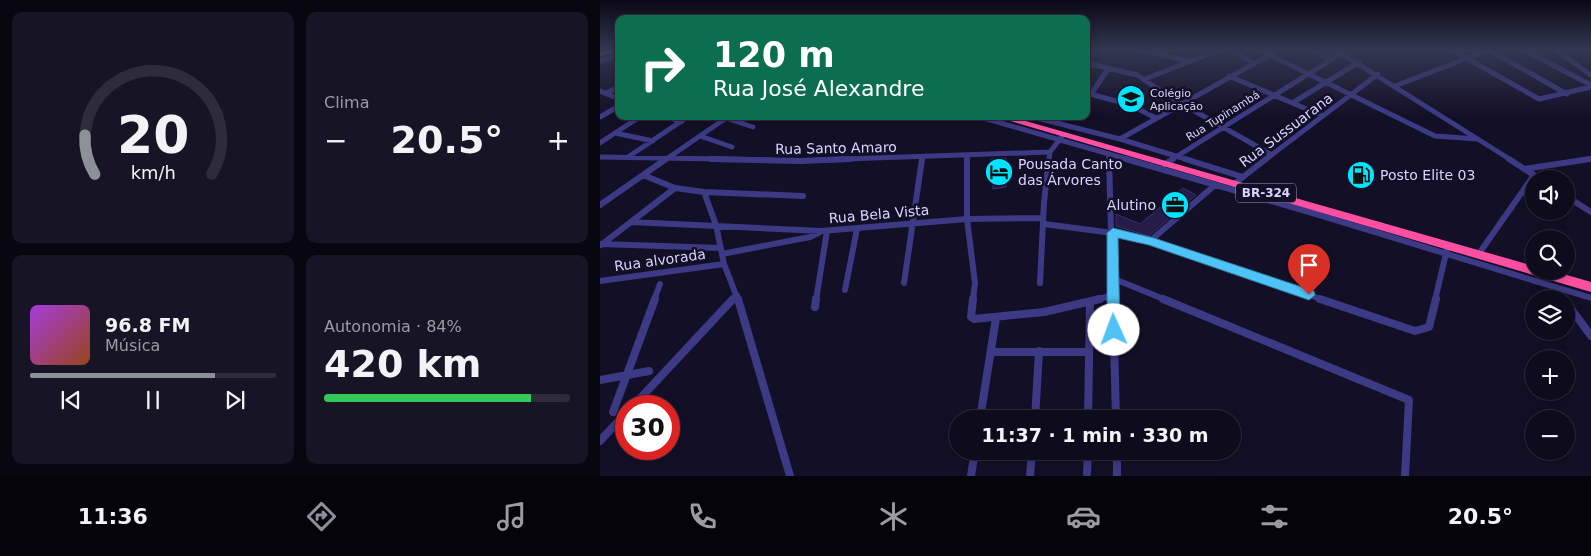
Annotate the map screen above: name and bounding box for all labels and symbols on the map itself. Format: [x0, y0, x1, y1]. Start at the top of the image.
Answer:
school or university icon: Colégio Aplicação [1116, 84, 1146, 114]
place label: Colégio Aplicação [1150, 87, 1203, 113]
street label: Rua Tupinambá [1184, 88, 1262, 144]
street label: Rua Sussuarana [1236, 90, 1336, 170]
street label: Rua Santo Amaro [775, 139, 897, 157]
place label: Pousada Canto das Árvores [1018, 156, 1122, 188]
hotel icon: Pousada Canto das Árvores [984, 157, 1014, 187]
fuel station icon: Posto Elite 03 [1346, 160, 1376, 190]
place label: Posto Elite 03 [1380, 167, 1475, 183]
road number: BR-324 [1236, 184, 1296, 202]
office icon: Alutino [1160, 190, 1190, 220]
place label: Alutino [1107, 197, 1156, 213]
street label: Rua Bela Vista [828, 202, 930, 226]
pin [1288, 244, 1330, 295]
street label: Rua alvorada [613, 246, 707, 274]
position arrow [1087, 303, 1139, 355]
speed limit sign: 30 [615, 395, 680, 460]

